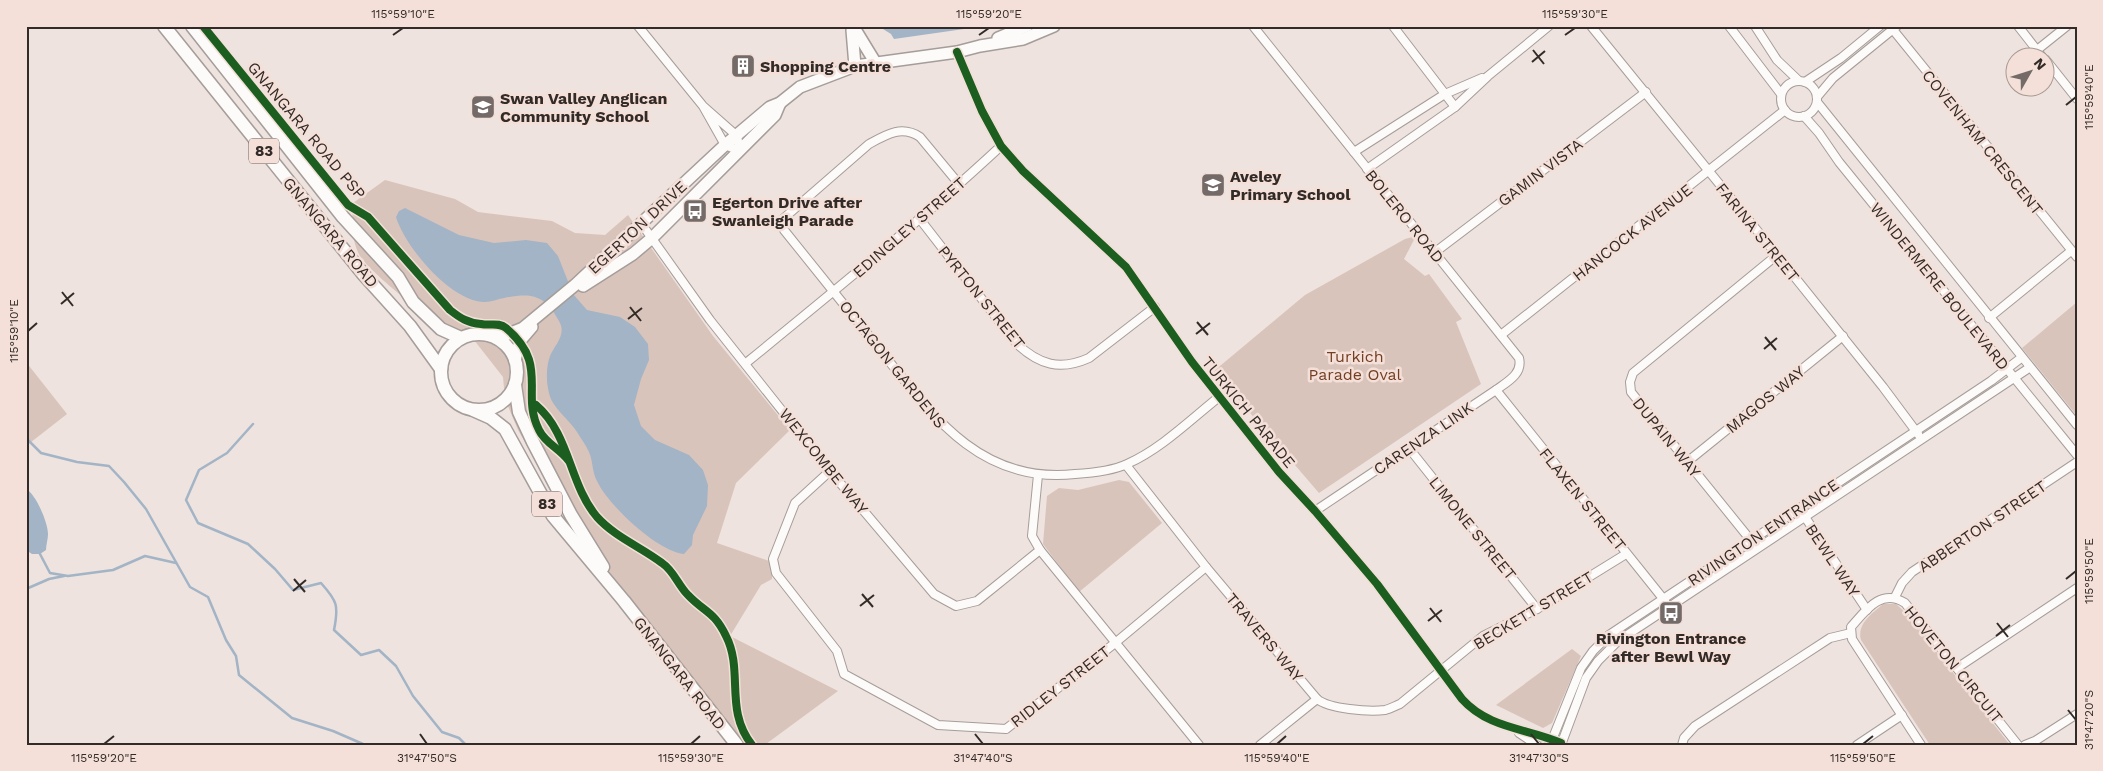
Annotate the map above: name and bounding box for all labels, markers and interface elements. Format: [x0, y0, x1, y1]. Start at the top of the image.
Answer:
text: 115°59'10"E [371, 7, 435, 21]
text: 115°59'20"E [956, 7, 1022, 21]
text: 115°59'30"E [1542, 7, 1608, 21]
north arrow [2006, 48, 2056, 98]
building icon: Shopping Centre [730, 53, 756, 79]
text: N [2031, 55, 2050, 73]
place label: Shopping Centre [760, 57, 891, 76]
street label: GNANGARA ROAD PSP [244, 58, 370, 203]
text: 115°59'40"E [2082, 64, 2096, 130]
street label: COVENHAM CRESCENT [1918, 66, 2047, 219]
place label: Swan Valley Anglican Community School [500, 89, 667, 126]
school or university icon: Swan Valley Anglican Community School [470, 94, 496, 120]
street label: GAMIN VISTA [1494, 134, 1587, 210]
road number: 83 [249, 138, 279, 164]
street label: BOLERO ROAD [1361, 166, 1448, 267]
place label: Aveley Primary School [1230, 167, 1351, 204]
school or university icon: Aveley Primary School [1200, 172, 1226, 198]
street label: GNANGARA ROAD [279, 173, 382, 291]
street label: EDINGLEY STREET [849, 173, 970, 282]
street label: EGERTON DRIVE [584, 177, 691, 278]
street label: FARINA STREET [1712, 179, 1804, 286]
street label: HANCOCK AVENUE [1569, 180, 1696, 285]
place label: Egerton Drive after Swanleigh Parade [712, 193, 862, 230]
bus stop icon: Egerton Drive after Swanleigh Parade [682, 198, 708, 224]
street label: WINDERMERE BOULEVARD [1866, 199, 2013, 374]
street label: PYRTON STREET [934, 242, 1029, 353]
street label: OCTAGON GARDENS [835, 297, 950, 432]
text: 115°59'10"E [7, 299, 21, 363]
park label: Turkich Parade Oval [1309, 347, 1402, 384]
street label: TURKICH PARADE [1198, 353, 1299, 472]
street label: MAGOS WAY [1722, 362, 1809, 437]
street label: DUPAIN WAY [1629, 393, 1705, 481]
street label: CARENZA LINK [1370, 398, 1477, 479]
street label: WEXCOMBE WAY [775, 405, 872, 518]
street label: FLAXEN STREET [1535, 444, 1630, 555]
street label: LIMONE STREET [1425, 473, 1520, 584]
street label: RIVINGTON ENTRANCE [1684, 475, 1842, 590]
street label: ABBERTON STREET [1915, 476, 2050, 576]
road number: 83 [532, 492, 562, 516]
street label: BEWL WAY [1801, 520, 1864, 600]
text: 115°59'50"E [2082, 538, 2096, 604]
street label: BECKETT STREET [1470, 567, 1597, 654]
street label: TRAVERS WAY [1222, 589, 1307, 686]
bus stop icon: Rivington Entrance after Bewl Way [1658, 600, 1684, 626]
street label: HOVETON CIRCUIT [1900, 602, 2007, 727]
street label: GNANGARA ROAD [630, 613, 730, 734]
place label: Rivington Entrance after Bewl Way [1596, 629, 1746, 666]
street label: RIDLEY STREET [1007, 642, 1114, 731]
text: 31°47'20"S [2082, 690, 2096, 750]
text: 115°59'20"E [71, 751, 137, 765]
text: 31°47'50"S [397, 751, 457, 765]
text: 115°59'30"E [658, 751, 724, 765]
text: 31°47'40"S [953, 751, 1013, 765]
text: 115°59'40"E [1244, 751, 1310, 765]
text: 31°47'30"S [1509, 751, 1569, 765]
text: 115°59'50"E [1830, 751, 1896, 765]

